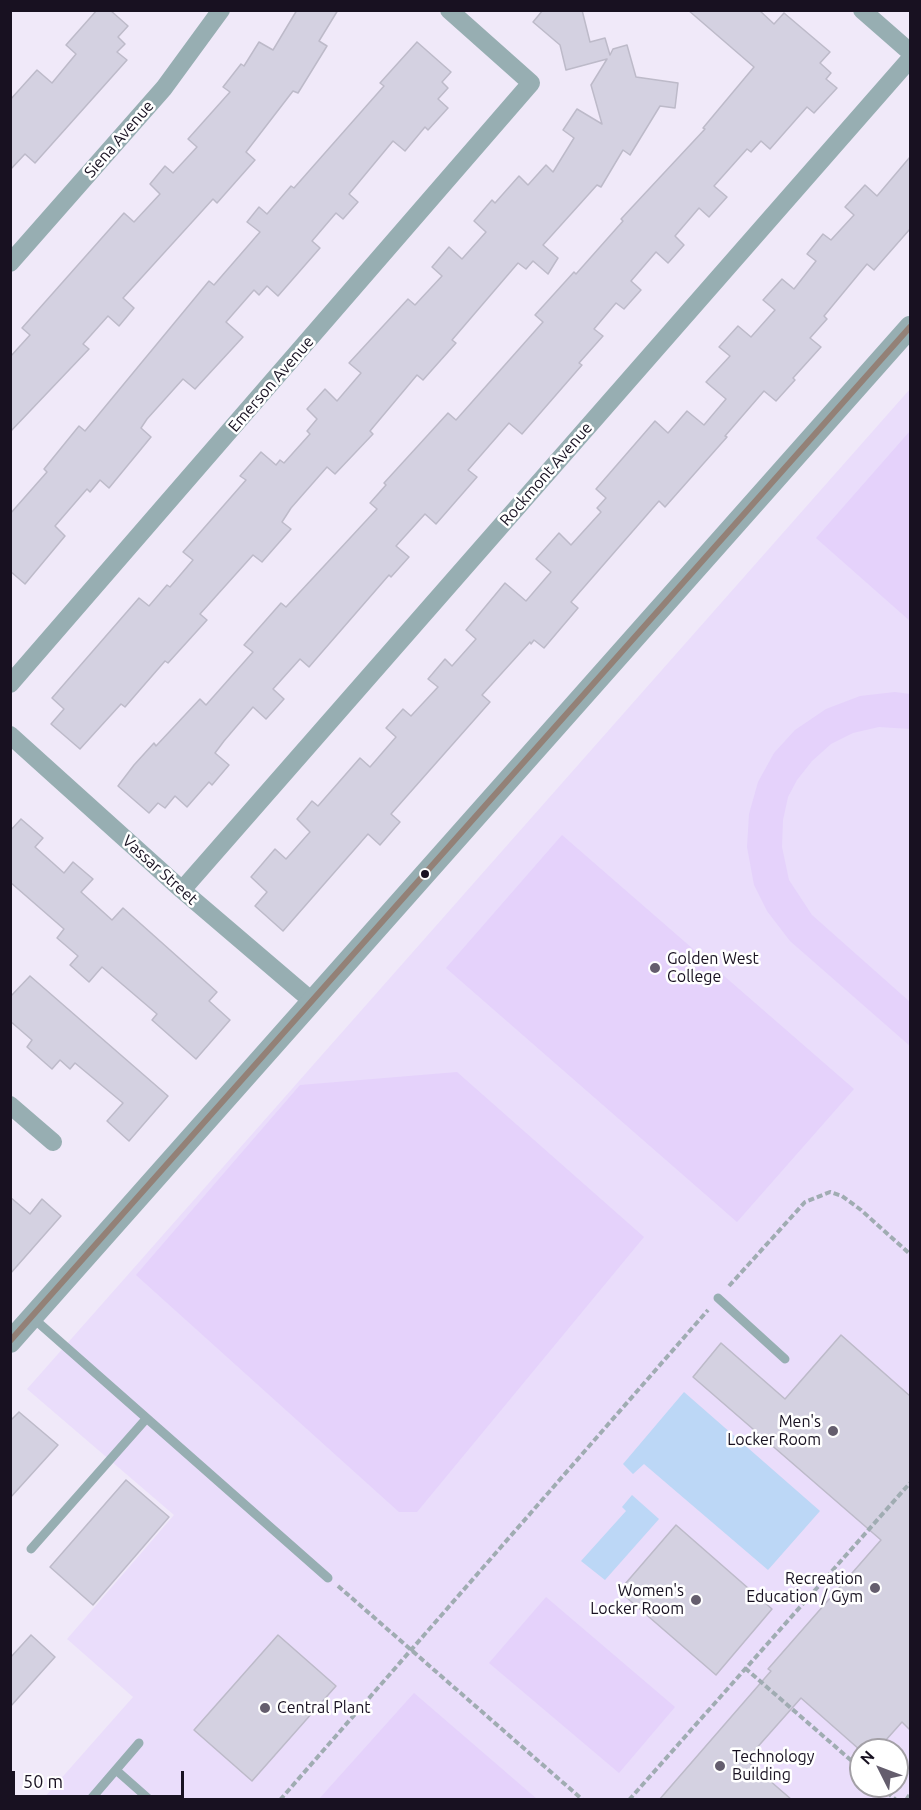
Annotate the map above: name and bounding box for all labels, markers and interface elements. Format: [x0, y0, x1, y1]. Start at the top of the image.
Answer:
street label: Siena Avenue [80, 96, 158, 182]
street label: Emerson Avenue [224, 332, 318, 436]
street label: Rockmont Avenue [496, 418, 596, 530]
street label: Vassar Street [118, 831, 202, 909]
unlabelled marker [419, 868, 431, 880]
place label: Golden West College [667, 949, 759, 987]
marker: Golden West College [648, 961, 662, 975]
place label: Men's Locker Room [727, 1412, 821, 1450]
marker: Men's Locker Room [826, 1424, 840, 1438]
place label: Recreation Education / Gym [746, 1569, 863, 1607]
place label: Women's Locker Room [590, 1581, 684, 1619]
marker: Recreation Education / Gym [868, 1581, 882, 1595]
marker: Women's Locker Room [689, 1593, 703, 1607]
place label: Central Plant [277, 1698, 371, 1718]
marker: Central Plant [258, 1701, 272, 1715]
north arrow [849, 1738, 909, 1798]
place label: Technology Building [732, 1747, 814, 1785]
text: N [856, 1747, 878, 1768]
scale bar [15, 1759, 188, 1797]
marker: Technology Building [713, 1759, 727, 1773]
text: 50 m [23, 1771, 63, 1791]

